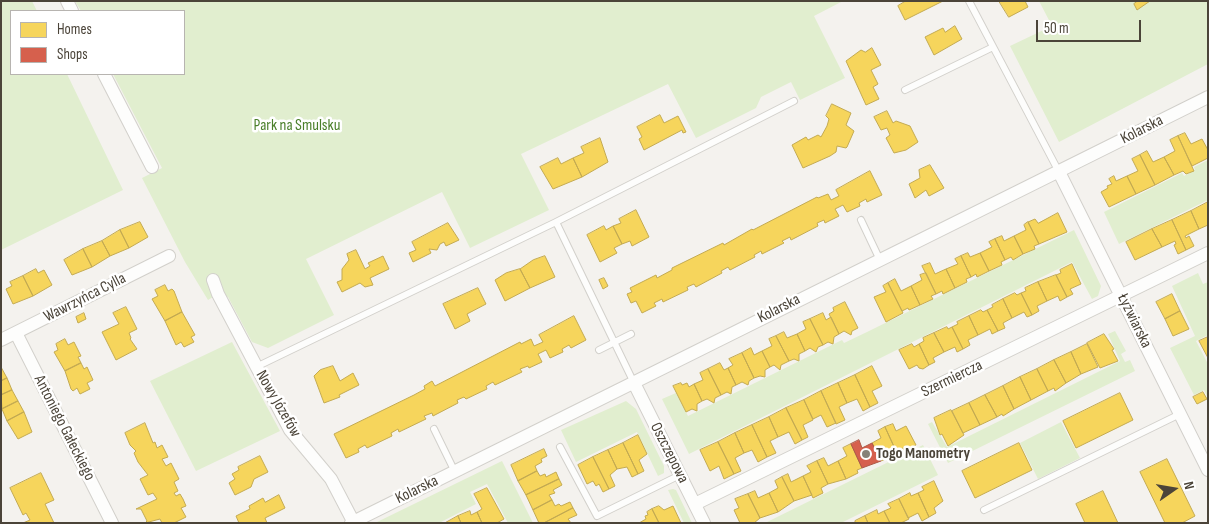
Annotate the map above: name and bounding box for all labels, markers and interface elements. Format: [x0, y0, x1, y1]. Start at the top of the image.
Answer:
legend [10, 10, 185, 75]
scale bar [1039, 10, 1144, 42]
text: 50 m [1044, 19, 1069, 38]
text: Homes [57, 20, 92, 39]
text: Shops [57, 45, 88, 64]
street label: Kolarska [1118, 111, 1166, 149]
park label: Park na Smulsku [254, 116, 340, 136]
street label: Wawrzyńca Cylla [41, 269, 129, 327]
street label: Kolarska [755, 290, 803, 328]
street label: Łyżwiarska [1113, 291, 1155, 351]
street label: Szermiercza [918, 356, 986, 402]
street label: Nowy Józefów [251, 367, 305, 441]
street label: Antoniego Gałeckiego [29, 372, 99, 484]
street label: Oszczepowa [646, 420, 692, 486]
place label: Togo Manometry [876, 444, 970, 464]
marker: Togo Manometry [860, 448, 872, 460]
north arrow [1149, 464, 1199, 514]
street label: Kolarska [393, 471, 441, 509]
text: N [1180, 480, 1198, 491]

